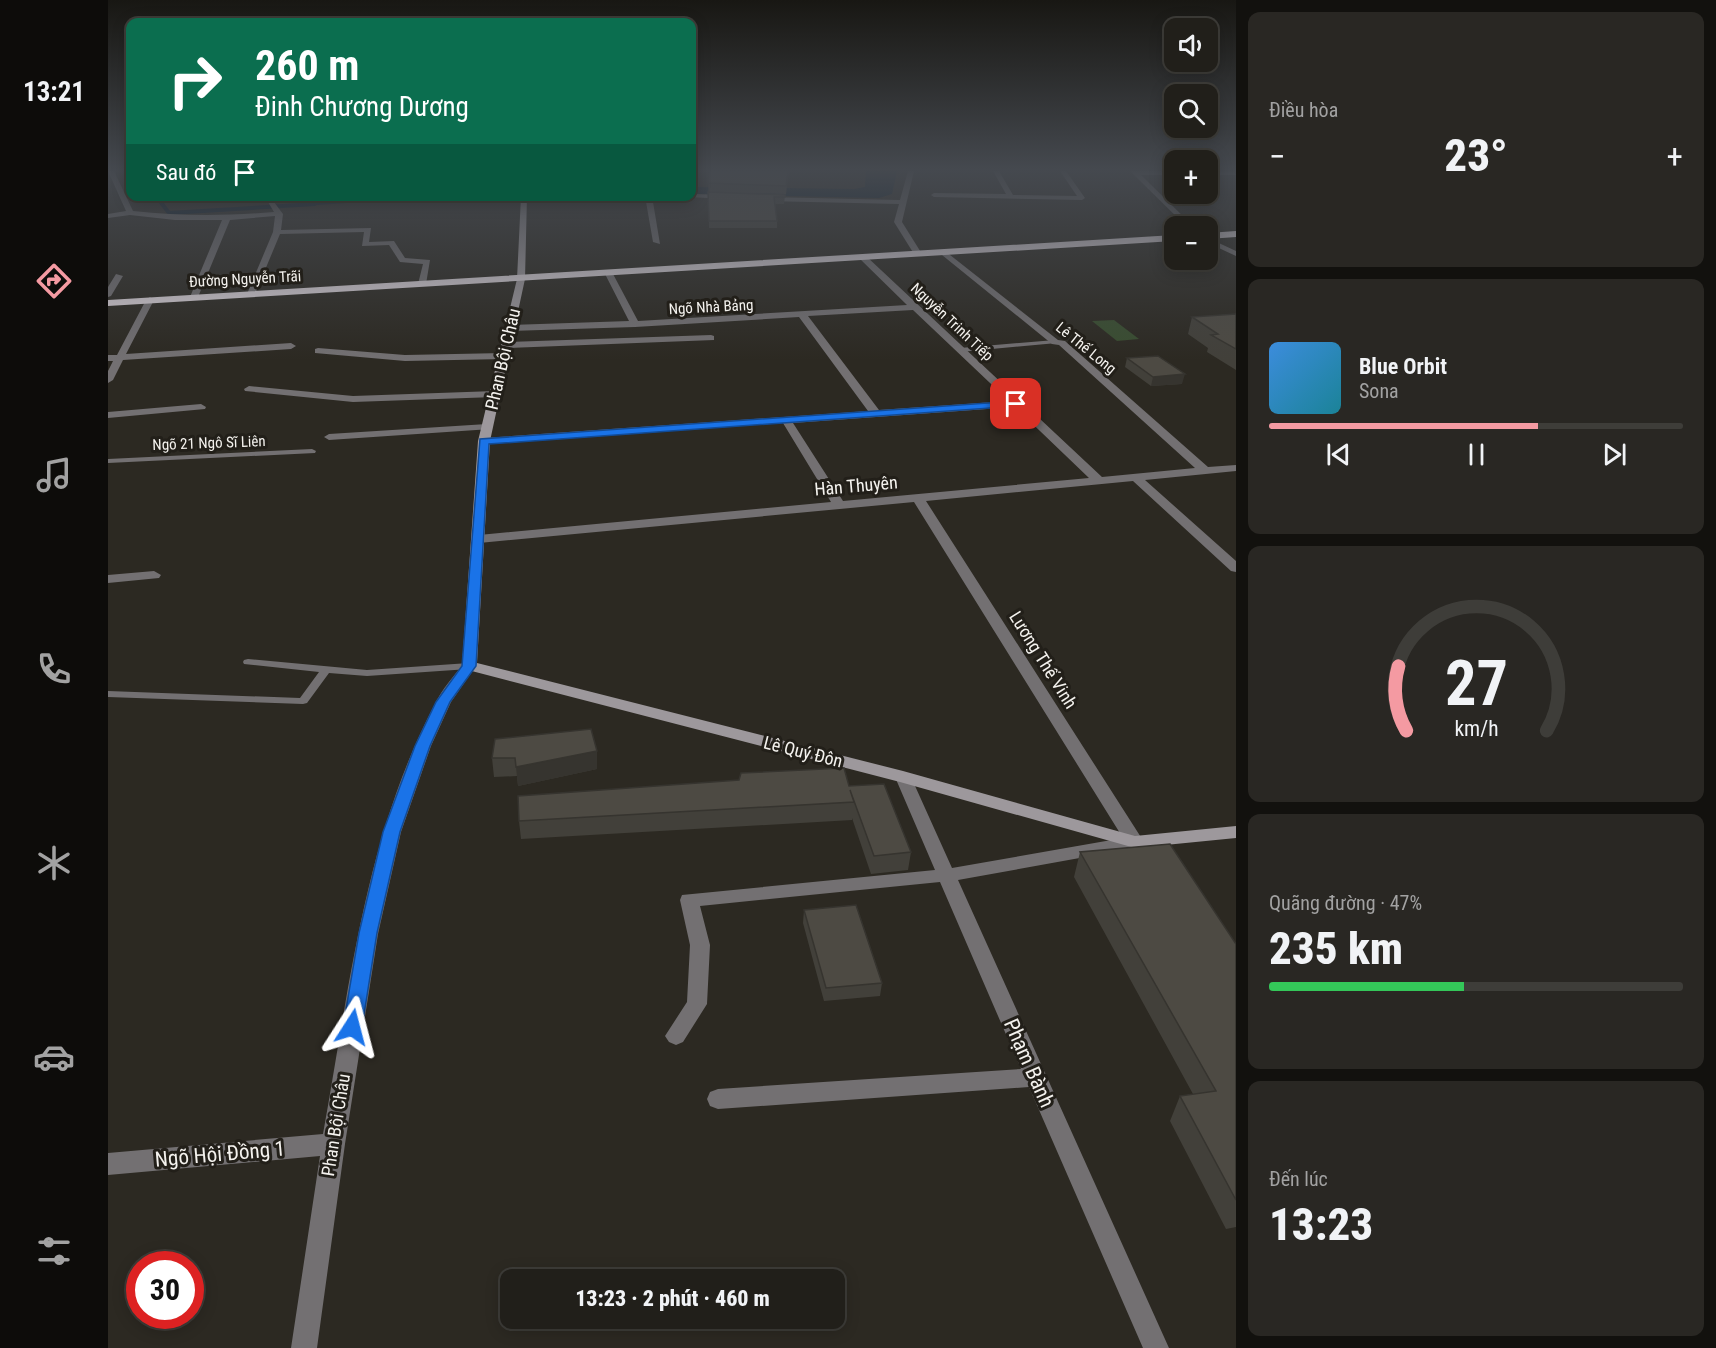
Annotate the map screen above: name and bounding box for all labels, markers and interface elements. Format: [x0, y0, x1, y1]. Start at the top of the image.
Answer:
map controls [1164, 18, 1218, 270]
button: sound [1164, 18, 1218, 72]
text: 260 m [255, 41, 360, 90]
icon: right [156, 42, 234, 120]
text: 13:21 [23, 76, 85, 108]
button: search [1164, 84, 1218, 138]
text: Đinh Chương Dương [255, 91, 469, 123]
text: Điều hòa [1269, 98, 1338, 122]
text: 23° [1444, 129, 1508, 182]
text: − [1269, 137, 1286, 176]
text: + [1667, 137, 1683, 176]
button: + [1164, 150, 1218, 204]
icon: arrive [228, 156, 261, 189]
text: Sau đó [156, 160, 216, 185]
button: − [1164, 216, 1218, 270]
icon: directions [33, 260, 75, 302]
street label: Đường Nguyễn Trãi [188, 267, 302, 291]
street label: Nguyễn Trinh Tiếp [907, 279, 997, 365]
street label: Ngõ Nhà Bảng [668, 296, 754, 318]
street label: Phan Bội Châu [481, 306, 524, 412]
street label: Lê Thế Long [1052, 318, 1120, 378]
text: Blue Orbit [1359, 354, 1447, 379]
pin [990, 378, 1041, 429]
text: Sona [1359, 379, 1399, 403]
icon: arrive [999, 387, 1032, 420]
street label: Ngõ 21 Ngô Sĩ Liên [152, 432, 266, 454]
icon: previous [1322, 438, 1355, 471]
icon: pause [1460, 438, 1493, 471]
icon: next [1598, 438, 1631, 471]
icon: music [33, 454, 75, 496]
street label: Hàn Thuyên [813, 471, 899, 500]
street label: Lương Thế Vinh [1005, 607, 1082, 712]
text: 27 [1444, 647, 1508, 720]
icon: phone [33, 648, 75, 690]
text: km/h [1454, 716, 1498, 741]
street label: Lê Quý Đôn [761, 732, 845, 771]
icon: climate [33, 842, 75, 884]
text: Quãng đường · 47% [1269, 891, 1422, 915]
text: 235 km [1269, 922, 1403, 975]
position arrow [320, 995, 384, 1059]
street label: Phạm Bành [999, 1015, 1059, 1111]
icon: car [33, 1036, 75, 1078]
street label: Phan Bội Châu [317, 1072, 354, 1178]
street label: Ngõ Hội Đồng 1 [154, 1136, 286, 1172]
text: Đến lúc [1269, 1167, 1328, 1191]
text: 13:23 [1269, 1198, 1373, 1251]
icon: filters [33, 1230, 75, 1272]
speed limit sign: 30 [126, 1251, 204, 1329]
text: 13:23 · 2 phút · 460 m [575, 1286, 770, 1311]

